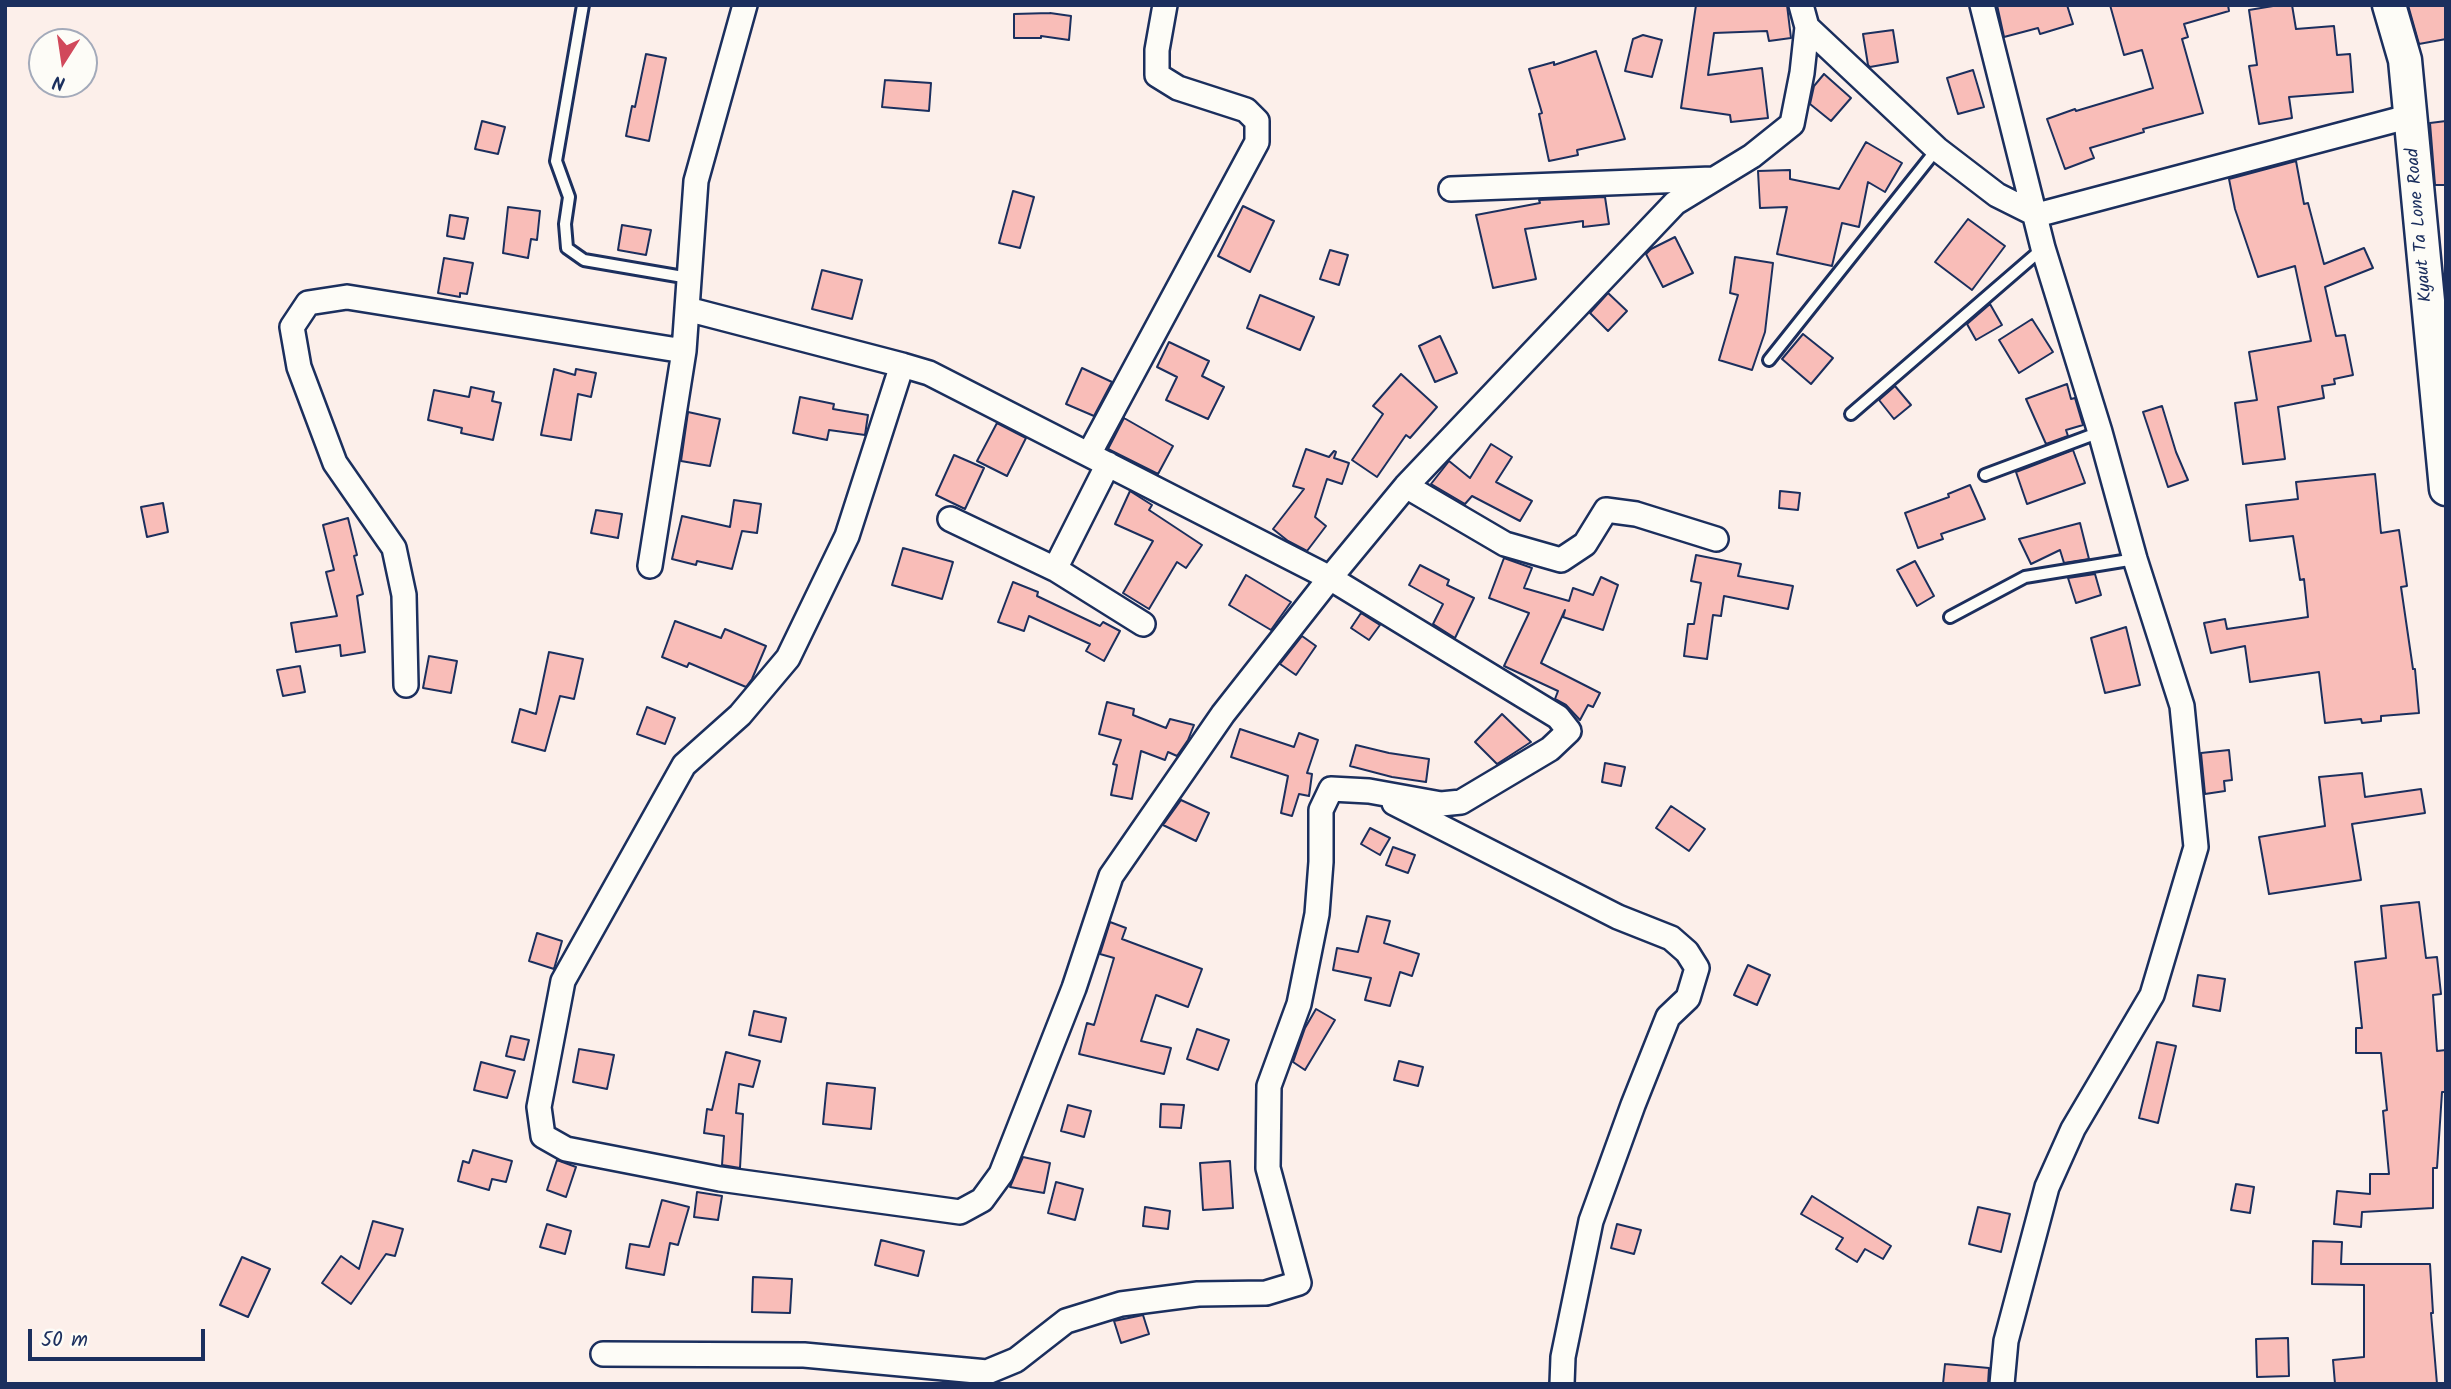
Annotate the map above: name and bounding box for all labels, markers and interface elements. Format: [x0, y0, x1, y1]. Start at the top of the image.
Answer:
north arrow [28, 28, 98, 98]
text: N [50, 66, 68, 98]
street label: Kyaut Ta Lone Road [2404, 147, 2438, 303]
scale bar [32, 1316, 208, 1360]
text: 50 m [41, 1324, 88, 1357]

